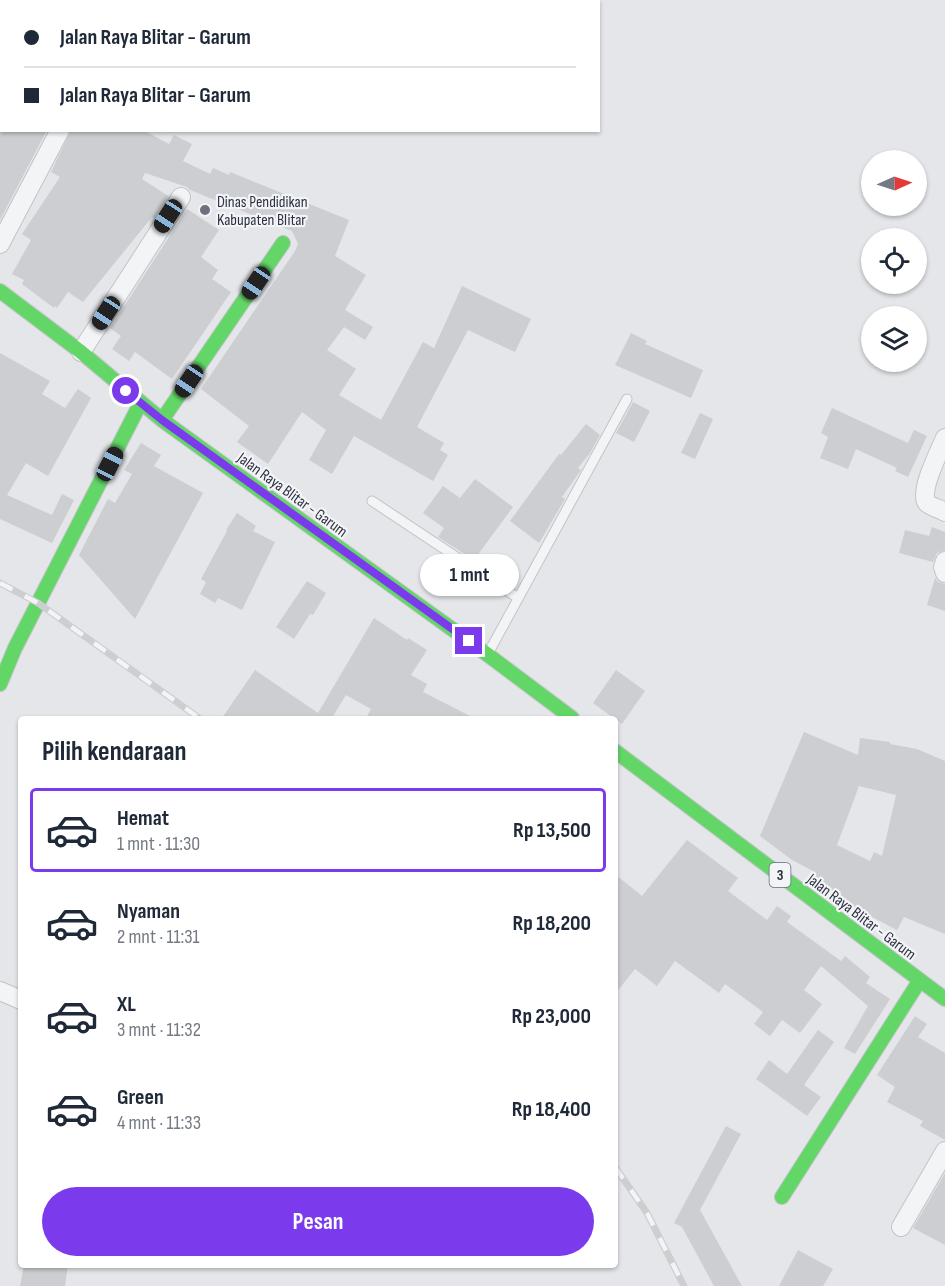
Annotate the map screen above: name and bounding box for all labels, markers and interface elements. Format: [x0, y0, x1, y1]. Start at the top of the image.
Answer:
text: Jalan Raya Blitar - Garum [60, 24, 251, 51]
text: Jalan Raya Blitar - Garum [60, 82, 251, 109]
north arrow [861, 150, 927, 216]
map controls [861, 150, 927, 372]
place label: Dinas Pendidikan Kabupaten Blitar [217, 193, 308, 230]
car [151, 196, 185, 236]
marker: Dinas Pendidikan Kabupaten Blitar [198, 203, 212, 217]
button: locate [861, 228, 927, 294]
car [238, 263, 274, 303]
car [89, 293, 123, 333]
button: layers [861, 306, 927, 372]
car [171, 361, 207, 401]
route start [112, 377, 139, 404]
car [94, 444, 126, 484]
street label: Jalan Raya Blitar - Garum [233, 448, 351, 542]
callout: 1 mnt [420, 554, 518, 596]
text: 1 mnt [450, 563, 489, 587]
route end [455, 627, 482, 654]
text: Pilih kendaraan [42, 736, 187, 768]
icon: car [45, 803, 99, 857]
text: Hemat [117, 805, 169, 832]
text: Rp 13,500 [513, 817, 591, 844]
text: 1 mnt · 11:30 [117, 832, 200, 856]
road number: 3 [770, 863, 790, 887]
street label: Jalan Raya Blitar - Garum [802, 869, 919, 964]
icon: car [45, 896, 99, 950]
text: Nyaman [117, 898, 180, 925]
text: Rp 18,200 [513, 910, 591, 937]
text: 2 mnt · 11:31 [117, 925, 200, 949]
icon: car [45, 989, 99, 1043]
text: XL [117, 991, 136, 1018]
text: Rp 23,000 [512, 1003, 591, 1030]
text: 3 mnt · 11:32 [117, 1018, 201, 1042]
icon: car [45, 1082, 99, 1136]
text: Green [117, 1084, 164, 1111]
text: Rp 18,400 [512, 1096, 591, 1123]
text: 4 mnt · 11:33 [117, 1111, 201, 1135]
button: Pesan [42, 1187, 594, 1256]

